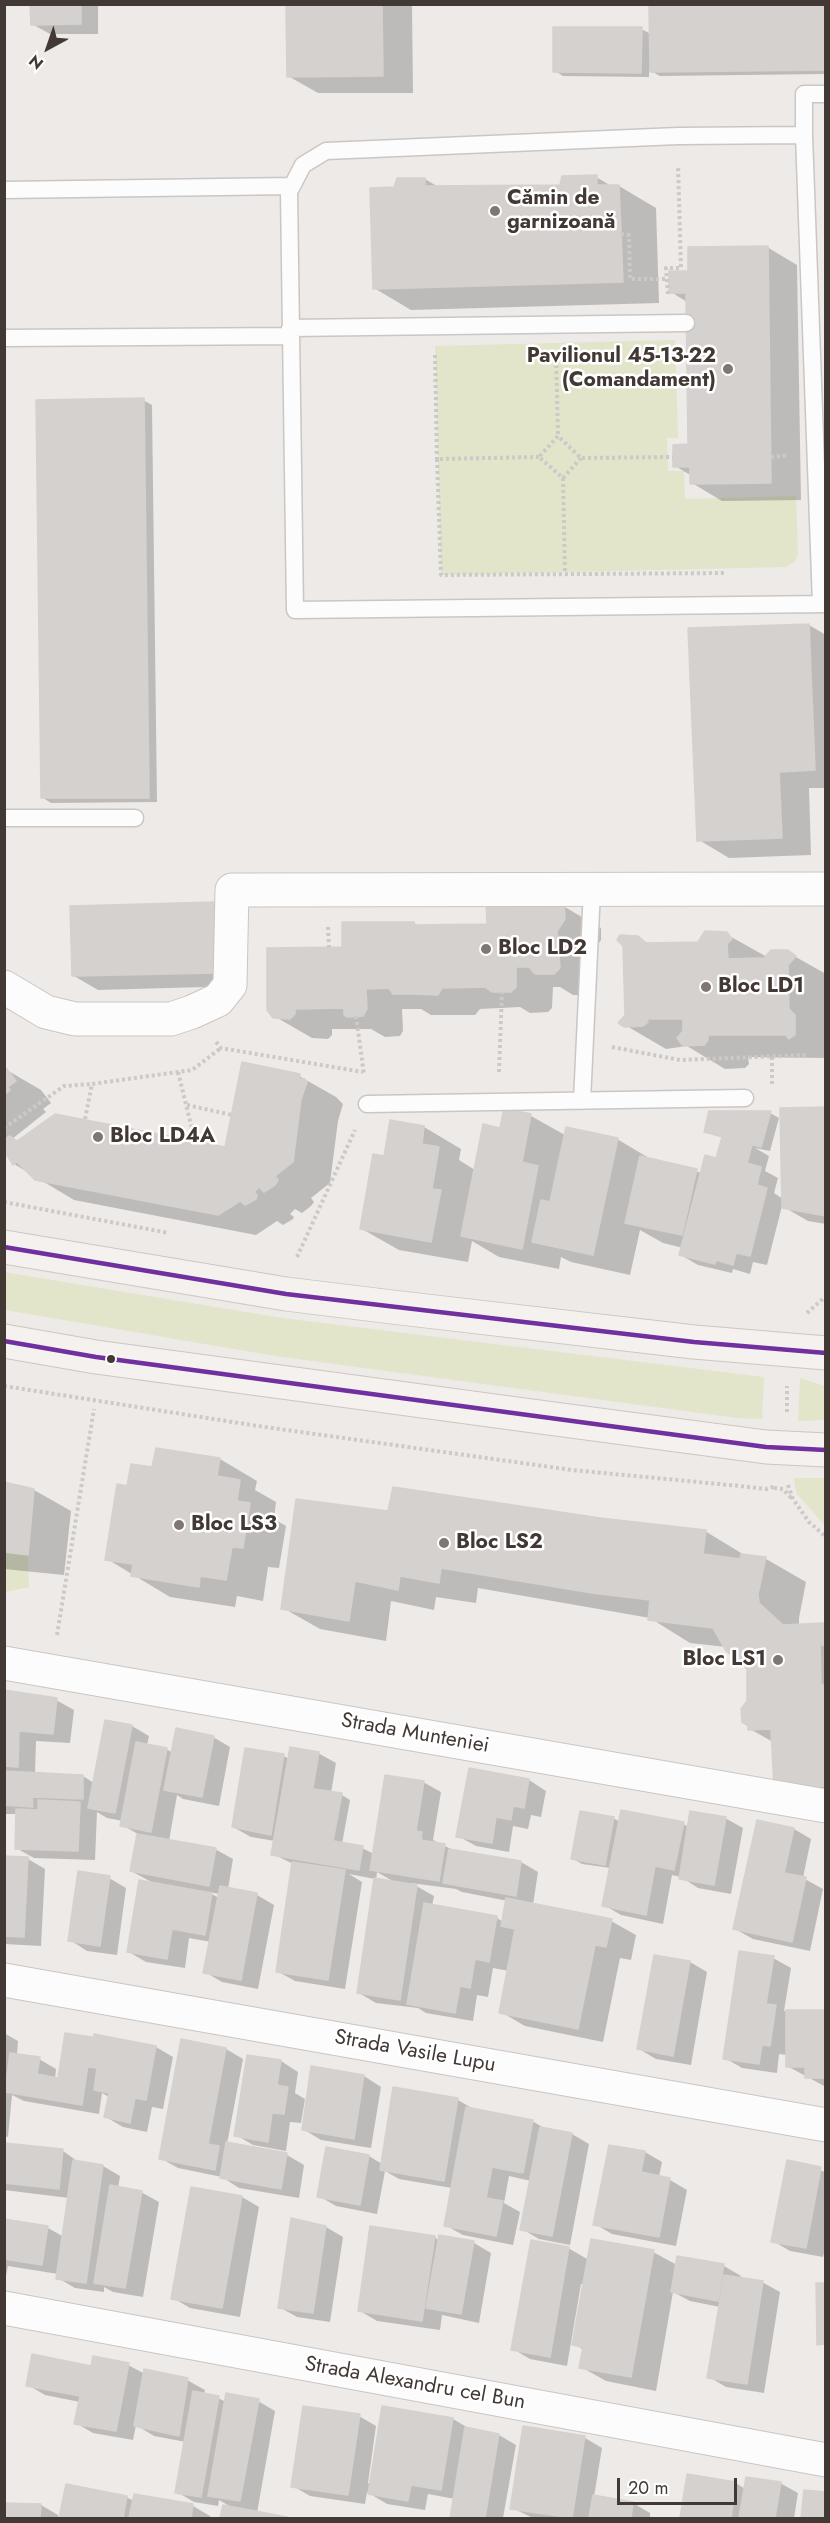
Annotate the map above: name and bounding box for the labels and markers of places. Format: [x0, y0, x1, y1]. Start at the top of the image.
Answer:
place label: Cămin de garnizoană [507, 186, 615, 236]
marker: Cămin de garnizoană [488, 204, 502, 218]
place label: Pavilionul 45-13-22 (Comandament) [527, 344, 716, 394]
marker: Pavilionul 45-13-22 (Comandament) [721, 362, 735, 376]
place label: Bloc LD2 [498, 936, 587, 962]
marker: Bloc LD2 [479, 942, 493, 956]
place label: Bloc LD1 [718, 974, 804, 1000]
marker: Bloc LD1 [699, 980, 713, 994]
place label: Bloc LD4A [110, 1124, 215, 1150]
marker: Bloc LD4A [91, 1130, 105, 1144]
unlabelled marker [105, 1353, 117, 1365]
place label: Bloc LS3 [191, 1512, 277, 1538]
marker: Bloc LS3 [172, 1518, 186, 1532]
place label: Bloc LS2 [456, 1530, 543, 1556]
marker: Bloc LS2 [437, 1536, 451, 1550]
place label: Bloc LS1 [682, 1647, 766, 1673]
marker: Bloc LS1 [771, 1653, 785, 1667]

